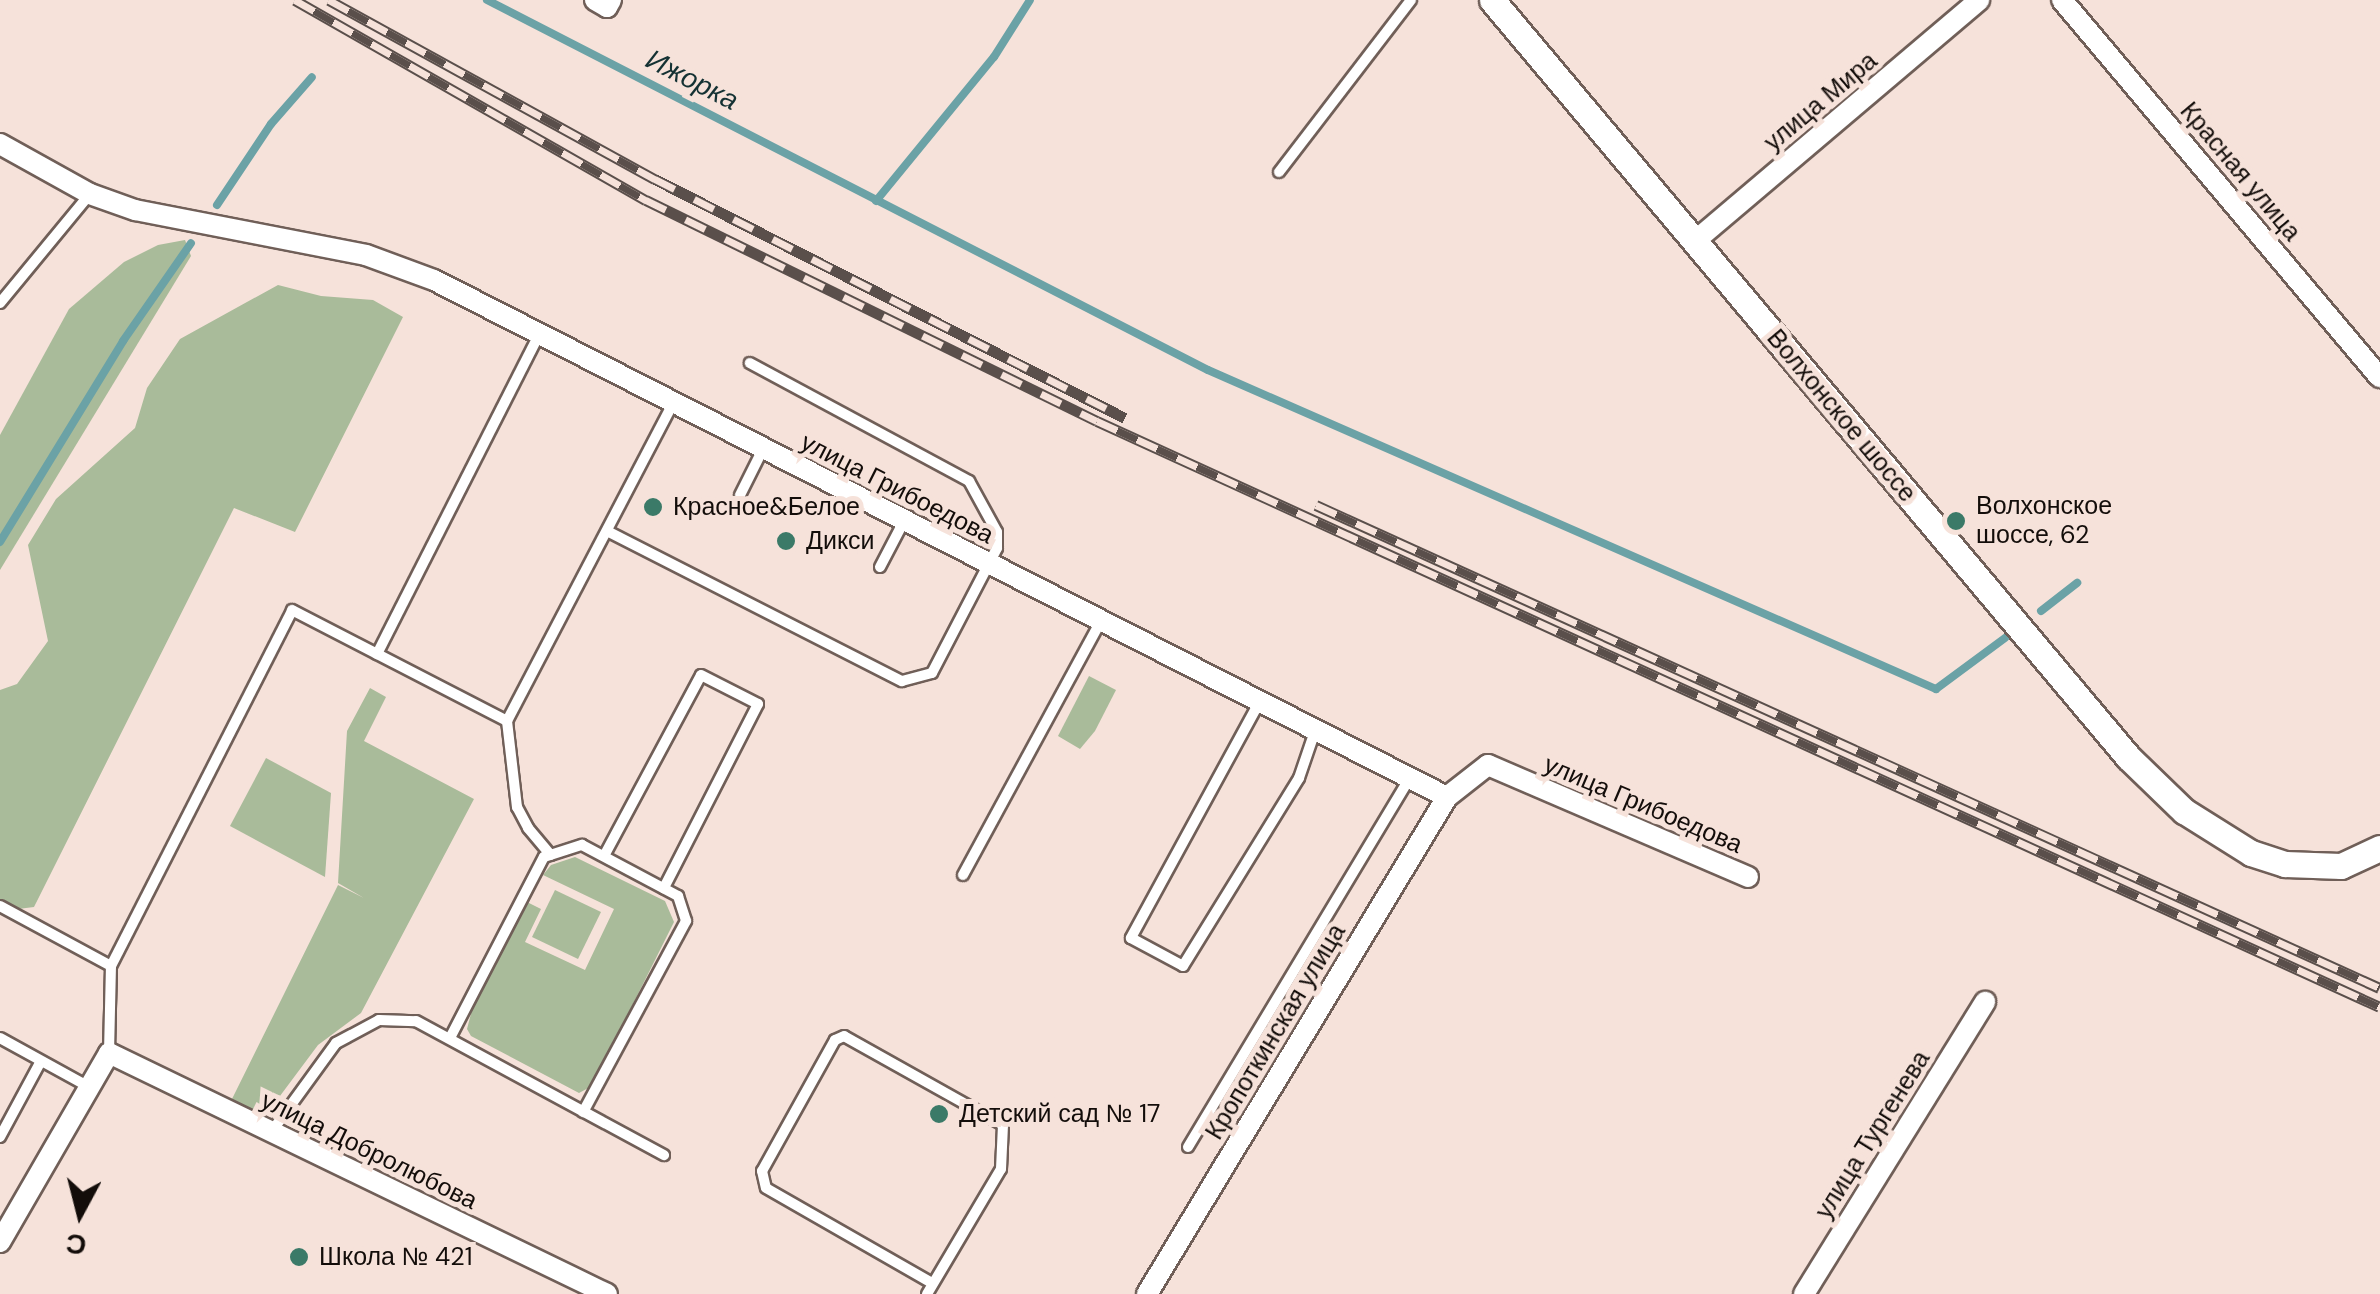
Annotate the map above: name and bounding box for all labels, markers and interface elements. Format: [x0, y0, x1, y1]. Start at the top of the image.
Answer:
water label: Ижорка [640, 43, 744, 117]
street label: улица Мира [1759, 46, 1883, 158]
street label: Красная улица [2173, 97, 2307, 247]
street label: Волхонское шоссе [1760, 324, 1922, 508]
street label: улица Грибоедова [796, 427, 998, 551]
place label: Красное&Белое [673, 492, 860, 522]
place label: Волхонское шоссе, 62 [1976, 492, 2112, 551]
marker: Красное&Белое [642, 496, 664, 518]
marker: Волхонское шоссе, 62 [1945, 510, 1967, 532]
place label: Дикси [806, 526, 875, 556]
marker: Дикси [775, 530, 797, 552]
street label: улица Грибоедова [1539, 750, 1747, 860]
street label: Кропоткинская улица [1200, 919, 1352, 1145]
street label: улица Тургенева [1809, 1045, 1937, 1225]
street label: улица Добролюбова [256, 1086, 482, 1216]
place label: Детский сад № 17 [959, 1099, 1160, 1129]
marker: Детский сад № 17 [928, 1103, 950, 1125]
north arrow [30, 1164, 130, 1264]
text: С [64, 1225, 89, 1264]
place label: Школа № 421 [319, 1242, 472, 1272]
marker: Школа № 421 [288, 1246, 310, 1268]

